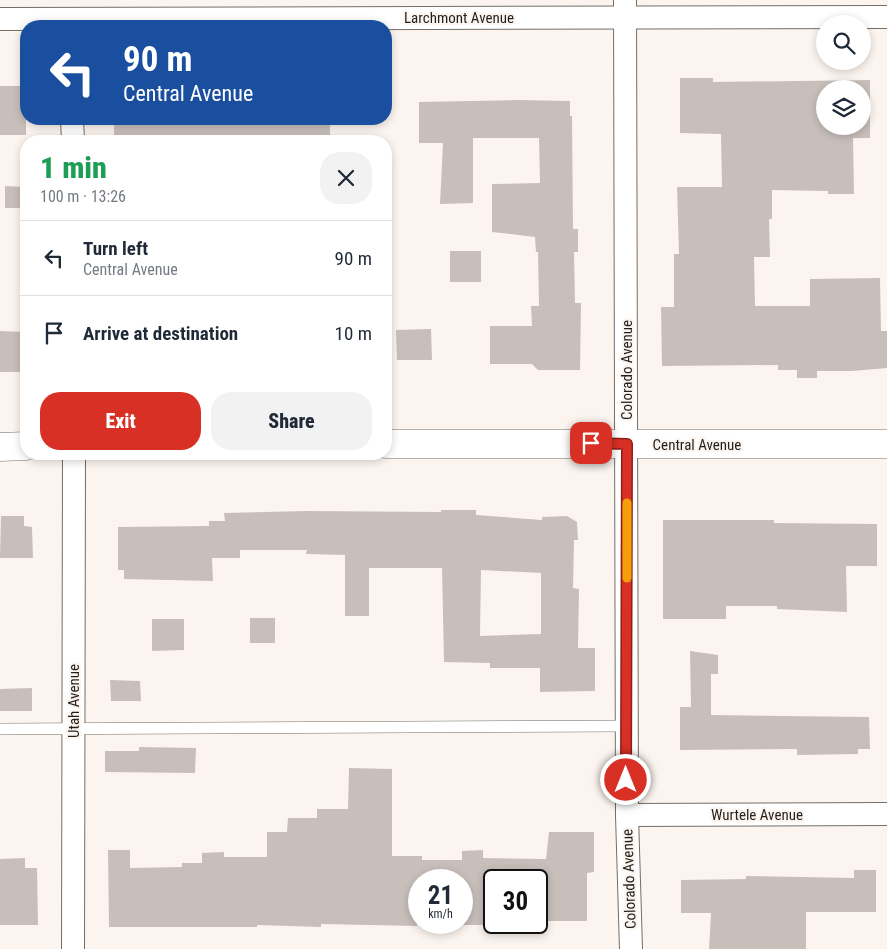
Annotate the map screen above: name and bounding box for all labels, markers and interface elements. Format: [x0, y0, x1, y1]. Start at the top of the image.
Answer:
street label: Larchmont Avenue [404, 9, 514, 27]
map controls [816, 15, 871, 135]
button: search [816, 15, 871, 70]
text: 90 m [123, 39, 192, 80]
icon: left [40, 40, 105, 105]
button: layers [816, 80, 871, 135]
text: Central Avenue [123, 81, 253, 106]
text: 1 min [40, 150, 107, 185]
button: close [320, 152, 372, 204]
text: 100 m · 13:26 [40, 187, 126, 206]
text: Turn left [83, 237, 148, 260]
icon: left [40, 244, 68, 272]
text: 90 m [335, 247, 372, 270]
text: Central Avenue [83, 260, 178, 279]
icon: arrive [40, 319, 68, 347]
street label: Colorado Avenue [618, 320, 636, 420]
text: Arrive at destination [83, 322, 238, 345]
text: 10 m [335, 322, 372, 345]
button: Exit [40, 392, 201, 450]
button: Share [211, 392, 372, 450]
pin [570, 422, 612, 464]
icon: arrive [577, 429, 605, 457]
street label: Central Avenue [653, 436, 741, 454]
street label: Utah Avenue [65, 664, 83, 738]
position arrow [599, 753, 651, 805]
street label: Wurtele Avenue [711, 806, 803, 824]
street label: Colorado Avenue [618, 829, 640, 929]
speed limit sign: 30 [483, 869, 548, 934]
text: 21 [428, 881, 453, 910]
text: km/h [428, 907, 453, 921]

